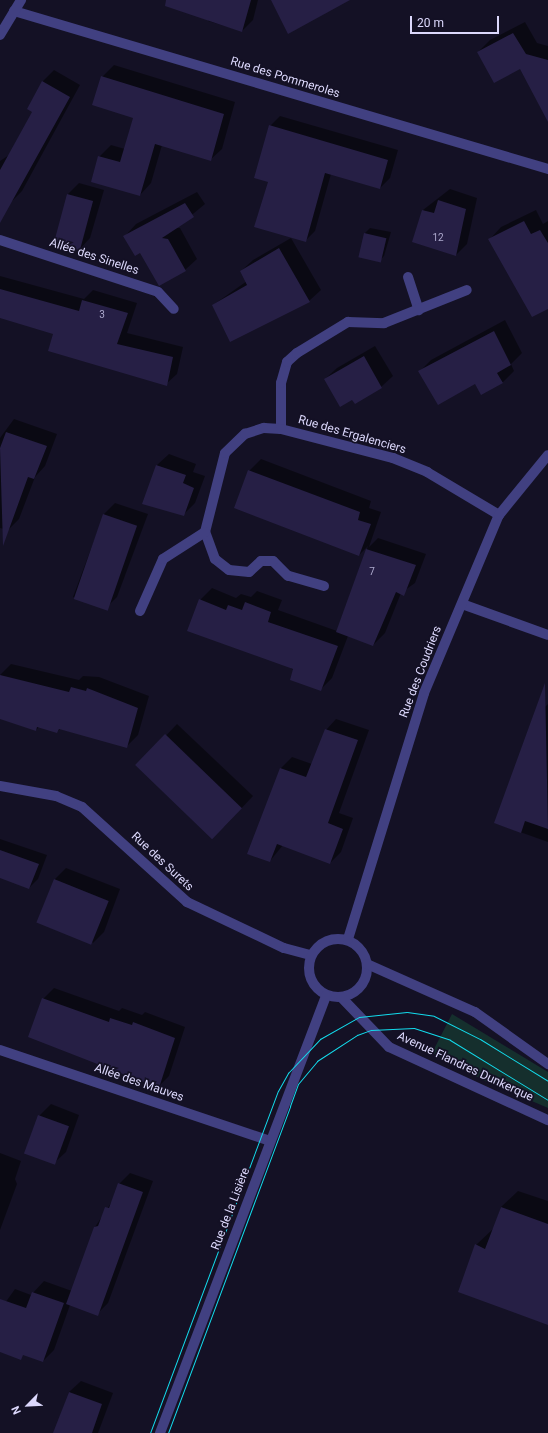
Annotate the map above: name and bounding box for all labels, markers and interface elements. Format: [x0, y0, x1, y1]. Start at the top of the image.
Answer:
scale bar [412, 8, 501, 34]
text: 20 m [417, 16, 444, 30]
street label: Rue des Pommeroles [229, 54, 341, 102]
house number: 12 [432, 232, 444, 244]
street label: Allée des Sinelles [48, 236, 140, 278]
house number: 3 [99, 309, 105, 321]
street label: Rue des Ergalenciers [296, 413, 408, 457]
house number: 7 [369, 566, 375, 578]
street label: Rue des Coudriers [397, 624, 445, 720]
street label: Rue des Surets [128, 830, 196, 894]
street label: Avenue Flandres Dunkerque [395, 1029, 535, 1105]
street label: Allée des Mauves [92, 1061, 186, 1105]
street label: Rue de la Lisière [209, 1166, 253, 1252]
north arrow [8, 1385, 48, 1425]
text: N [9, 1404, 24, 1416]

